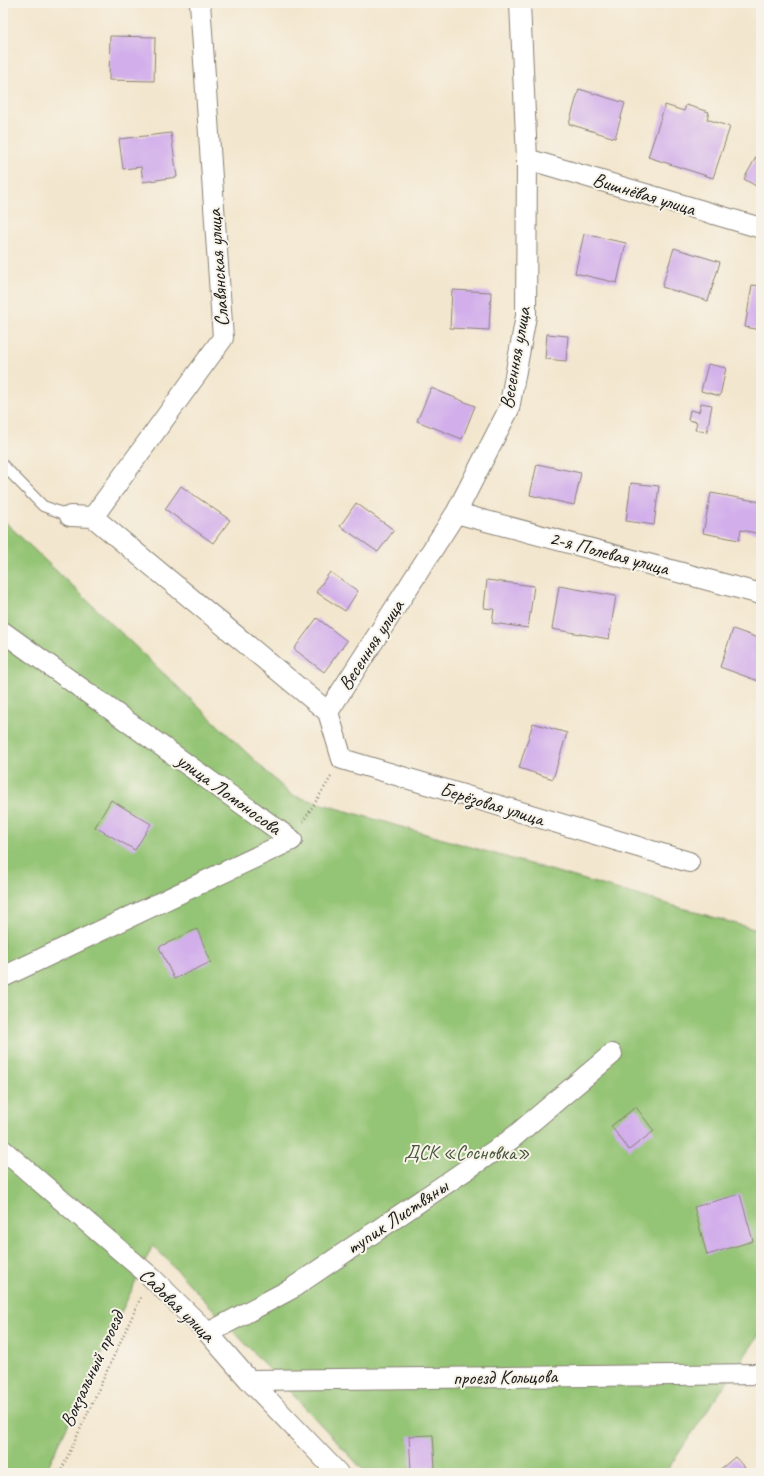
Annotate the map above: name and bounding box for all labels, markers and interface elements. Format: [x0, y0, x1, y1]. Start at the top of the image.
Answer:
street label: Вишнёвая улица [590, 167, 700, 222]
street label: Славянская улица [201, 207, 235, 328]
street label: Весенняя улица [494, 304, 536, 411]
street label: 2-я Полевая улица [547, 525, 673, 581]
street label: Весенняя улица [332, 594, 410, 695]
street label: улица Ломоносова [171, 747, 288, 842]
street label: Берёзовая улица [437, 776, 549, 833]
park label: ДСК «Сосновка» [404, 1140, 530, 1165]
street label: тупик Листвяны [341, 1173, 454, 1260]
street label: Садовая улица [134, 1263, 221, 1348]
street label: Вокзальный проезд [54, 1305, 131, 1431]
street label: проезд Кольцова [453, 1364, 559, 1390]

